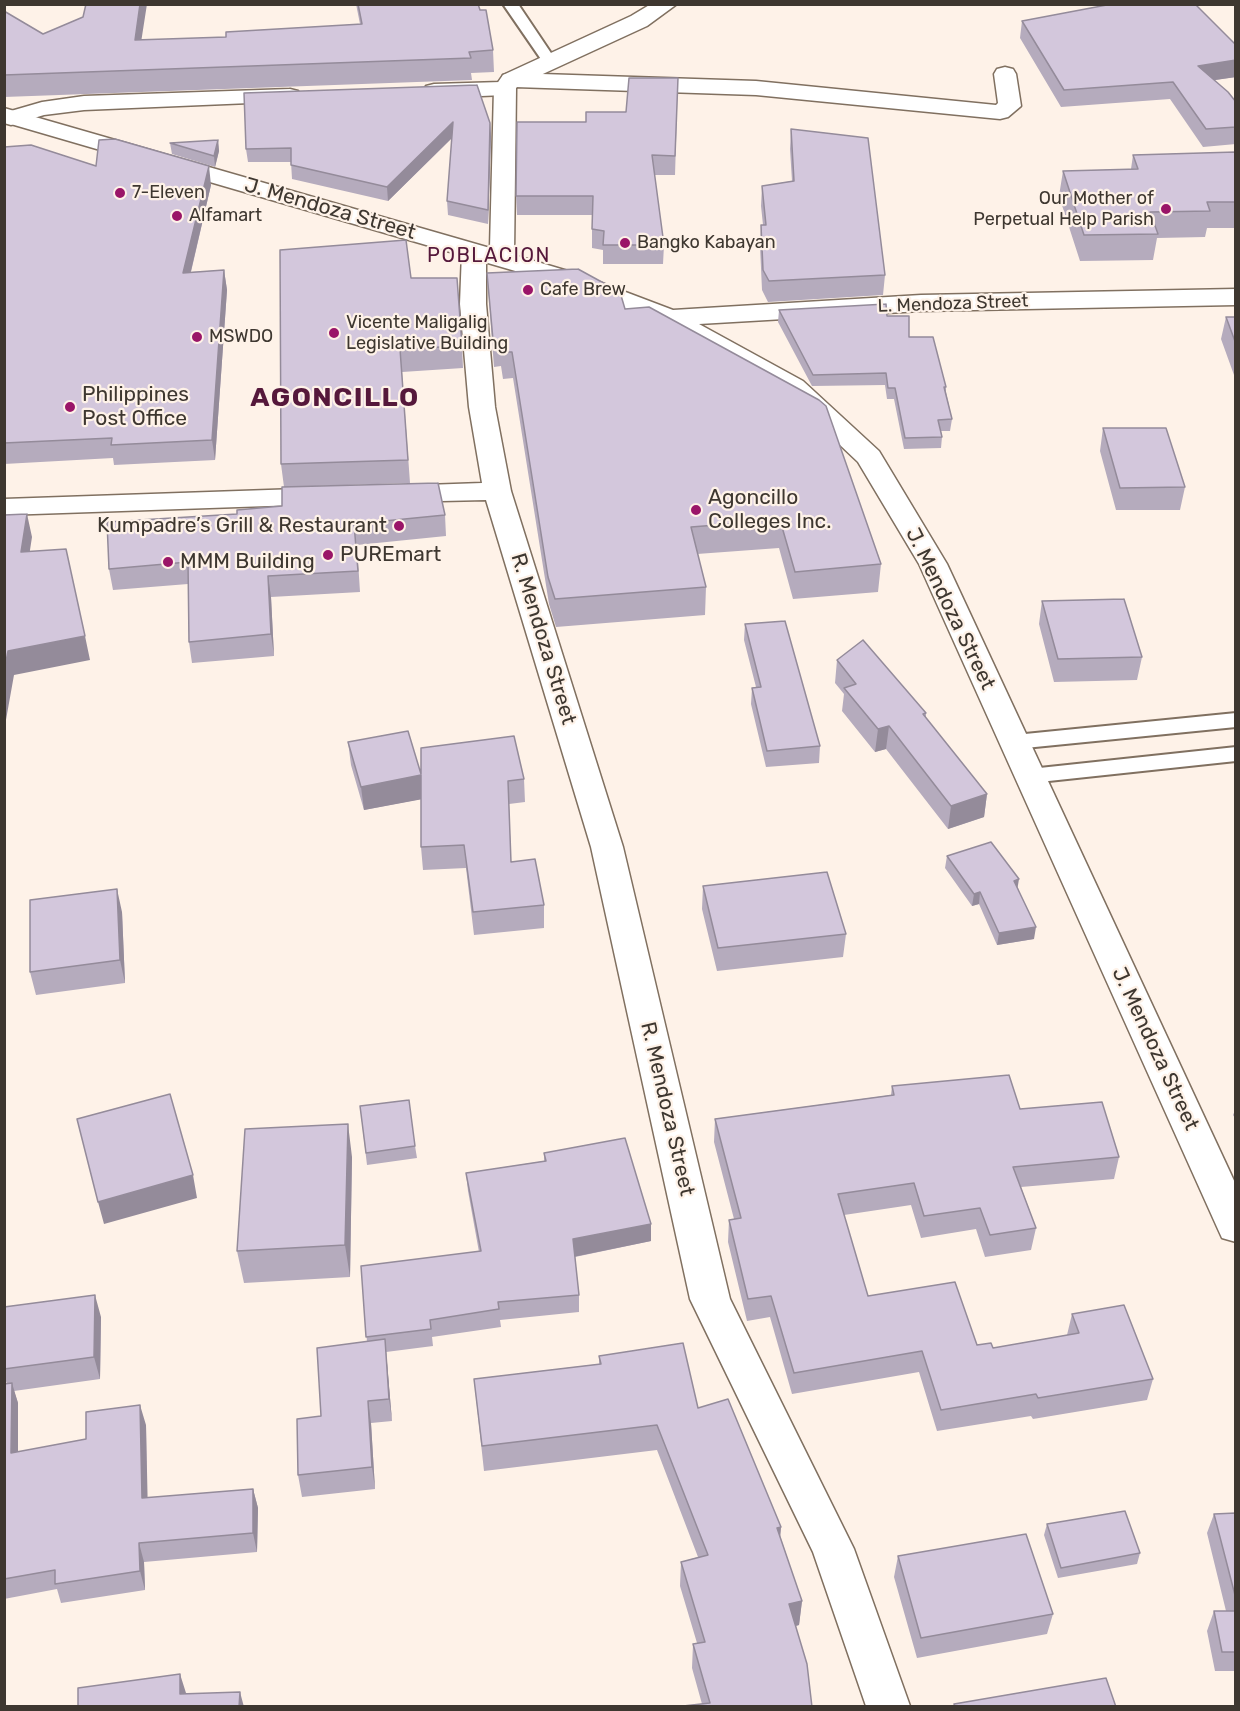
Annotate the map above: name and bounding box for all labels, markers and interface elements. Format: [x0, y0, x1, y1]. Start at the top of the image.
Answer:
street label: J. Mendoza Street [241, 172, 419, 246]
place label: 7-Eleven [132, 182, 205, 204]
marker: 7-Eleven [113, 186, 127, 200]
place label: Our Mother of Perpetual Help Parish [973, 188, 1154, 230]
marker: Our Mother of Perpetual Help Parish [1159, 202, 1173, 216]
place label: Alfamart [189, 205, 262, 227]
marker: Alfamart [170, 209, 184, 223]
place label: Bangko Kabayan [637, 232, 776, 254]
marker: Bangko Kabayan [618, 236, 632, 250]
district label: POBLACION [427, 244, 551, 268]
place label: Cafe Brew [540, 279, 626, 301]
marker: Cafe Brew [521, 283, 535, 297]
street label: L. Mendoza Street [877, 291, 1029, 317]
place label: Vicente Maligalig Legislative Building [346, 312, 508, 354]
place label: MSWDO [209, 326, 273, 348]
marker: Vicente Maligalig Legislative Building [327, 326, 341, 340]
marker: MSWDO [190, 330, 204, 344]
place label: Philippines Post Office [82, 382, 189, 432]
district label: AGONCILLO [250, 382, 420, 414]
marker: Philippines Post Office [63, 400, 77, 414]
place label: Agoncillo Colleges Inc. [708, 485, 832, 535]
marker: Agoncillo Colleges Inc. [689, 503, 703, 517]
place label: Kumpadre’s Grill & Restaurant [97, 513, 387, 539]
marker: Kumpadre’s Grill & Restaurant [392, 519, 406, 533]
street label: J. Mendoza Street [900, 524, 1000, 694]
place label: PUREmart [340, 542, 441, 568]
marker: PUREmart [321, 548, 335, 562]
place label: MMM Building [180, 549, 315, 575]
street label: R. Mendoza Street [505, 550, 581, 728]
marker: MMM Building [161, 555, 175, 569]
street label: J. Mendoza Street [1106, 963, 1204, 1135]
street label: R. Mendoza Street [635, 1019, 699, 1199]

